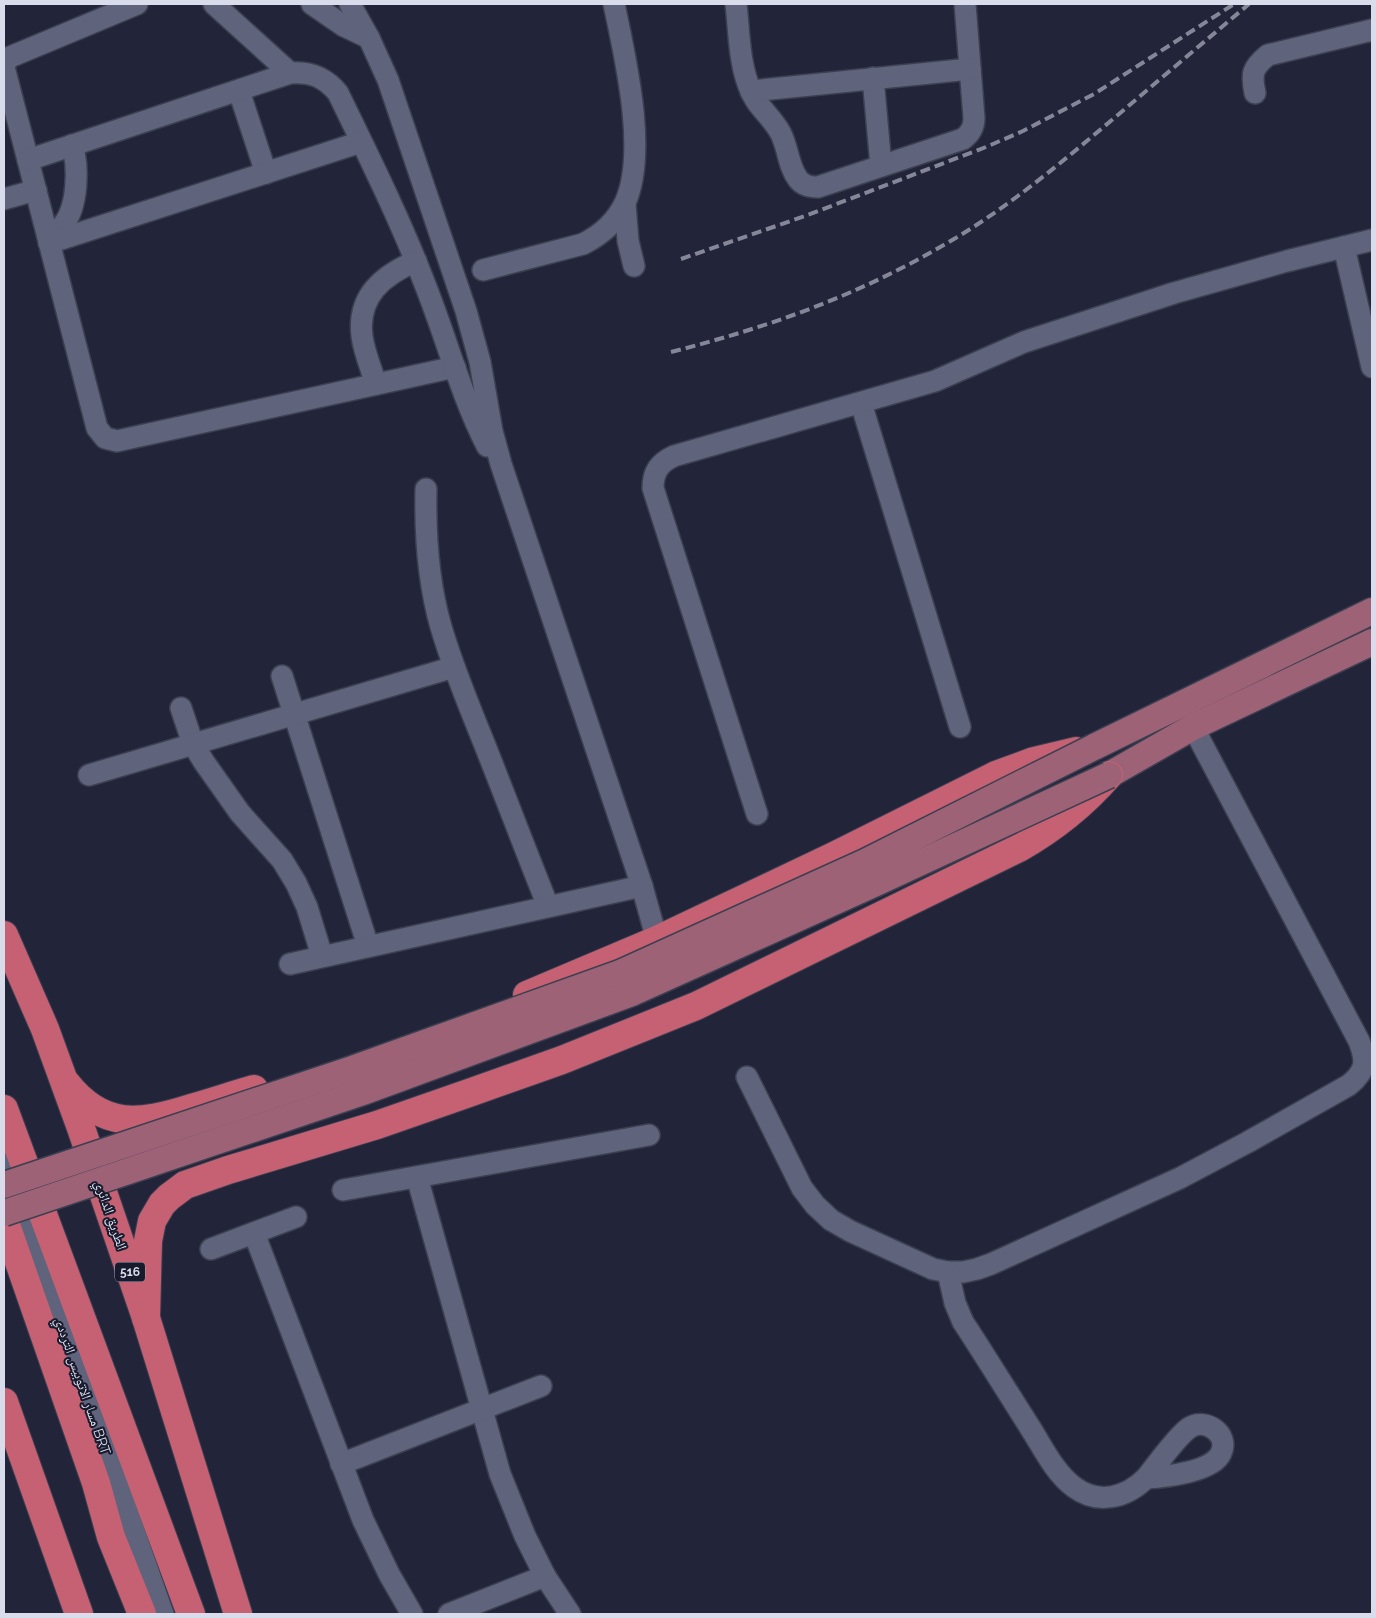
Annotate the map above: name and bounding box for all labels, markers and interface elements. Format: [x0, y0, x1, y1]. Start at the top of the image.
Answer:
street label: الطريق الدائري [88, 1178, 130, 1253]
road number: 516 [115, 1262, 145, 1282]
street label: مسار الاتوبيس الترددي BRT [49, 1315, 114, 1459]

